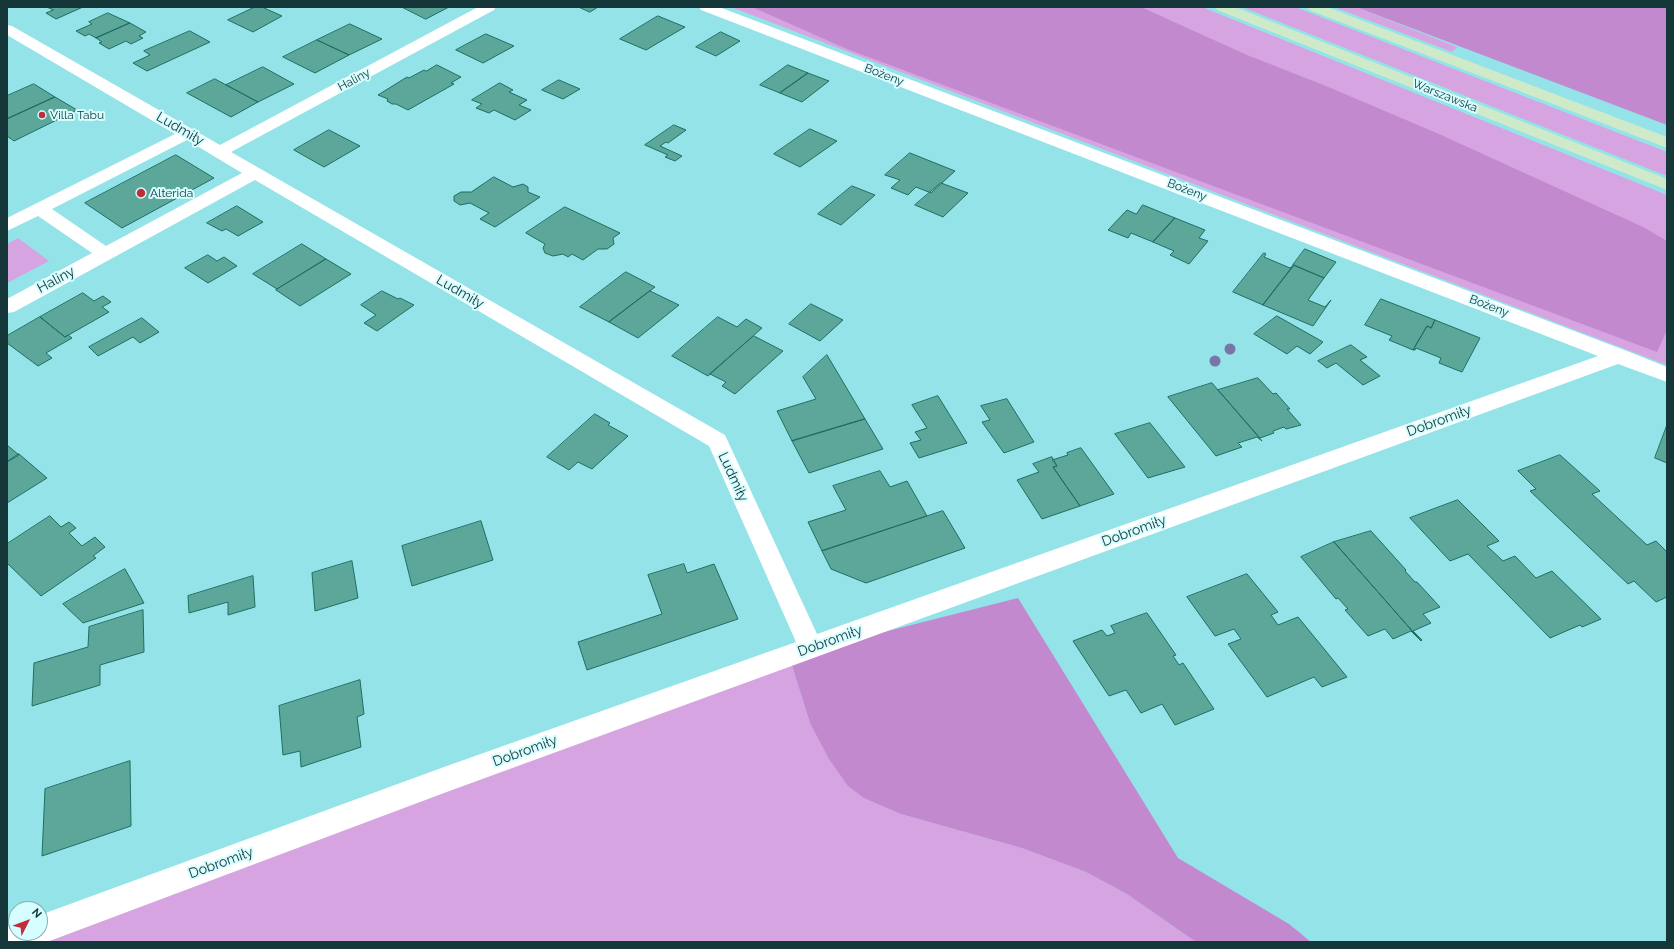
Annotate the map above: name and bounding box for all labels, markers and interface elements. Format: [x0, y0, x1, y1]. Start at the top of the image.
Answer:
street label: Bożeny [862, 61, 906, 89]
street label: Haliny [335, 66, 373, 94]
street label: Warszawska [1410, 76, 1480, 116]
place label: Villa Tabu [50, 108, 104, 122]
street label: Ludmiły [153, 109, 207, 149]
marker: Villa Tabu [37, 110, 47, 120]
street label: Bożeny [1165, 176, 1209, 204]
place label: Alterida [150, 186, 193, 200]
marker: Alterida [135, 187, 147, 199]
street label: Haliny [34, 263, 78, 297]
street label: Ludmiły [433, 272, 487, 312]
street label: Bożeny [1467, 292, 1511, 320]
street label: Dobromiły [1404, 402, 1474, 440]
street label: Ludmiły [714, 450, 752, 504]
street label: Dobromiły [1099, 512, 1169, 550]
street label: Dobromiły [795, 622, 865, 660]
street label: Dobromiły [490, 732, 560, 770]
street label: Dobromiły [186, 844, 256, 882]
north arrow [8, 901, 48, 941]
text: N [29, 906, 44, 921]

